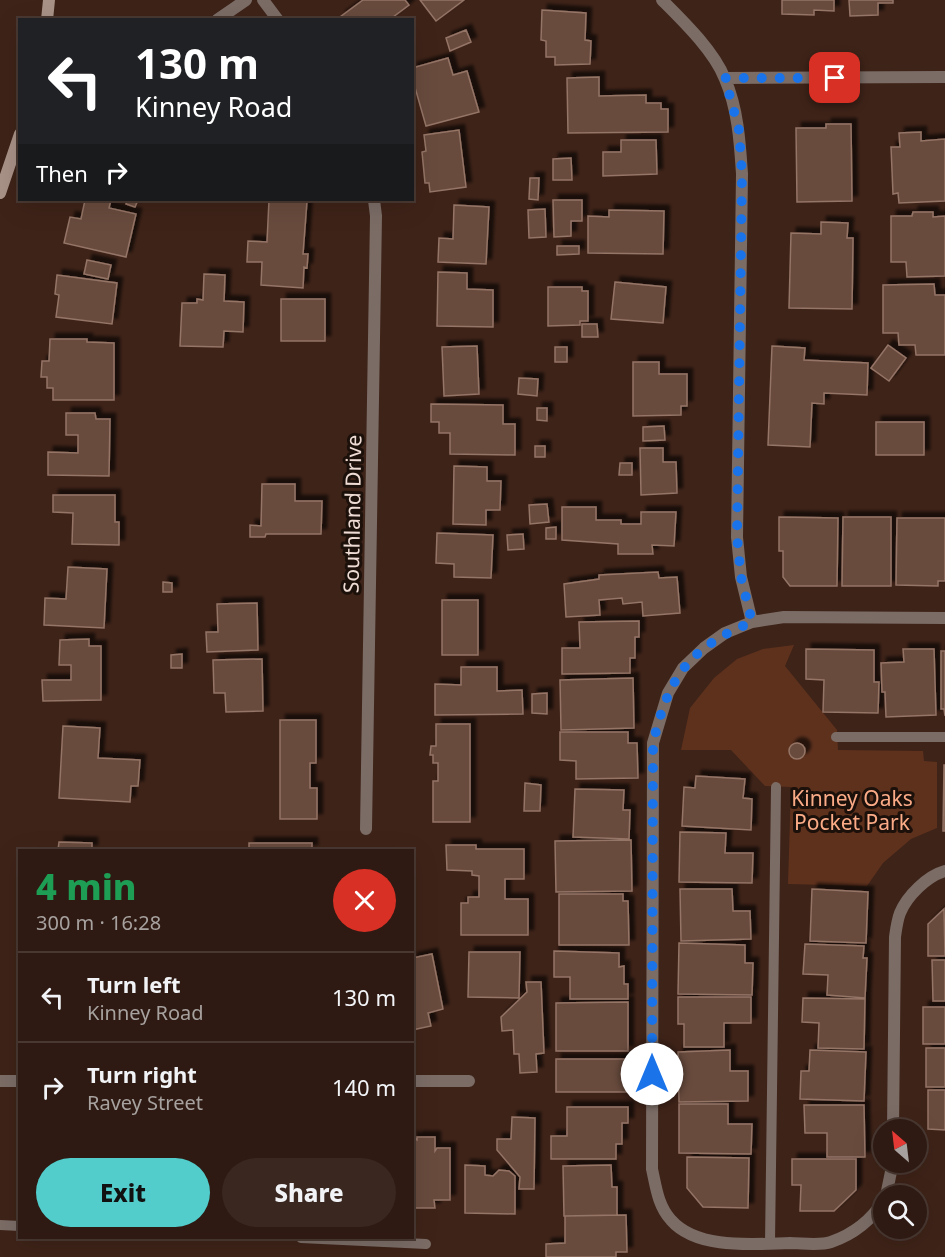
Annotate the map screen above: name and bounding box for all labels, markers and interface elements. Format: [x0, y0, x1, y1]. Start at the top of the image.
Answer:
text: 130 m [135, 34, 259, 91]
icon: left [36, 42, 114, 120]
pin [809, 52, 860, 103]
icon: arrive [818, 61, 851, 94]
text: Kinney Road [135, 88, 292, 125]
icon: right [100, 156, 133, 189]
text: Then [36, 158, 88, 188]
street label: Southland Drive [337, 435, 367, 593]
park label: Kinney Oaks Pocket Park [791, 784, 913, 836]
text: 4 min [36, 862, 137, 911]
button: close [333, 869, 396, 932]
text: 300 m · 16:28 [36, 909, 161, 936]
text: Turn left [87, 969, 181, 999]
icon: left [36, 981, 69, 1014]
text: 130 m [332, 982, 396, 1012]
text: Kinney Road [87, 999, 204, 1026]
position arrow [620, 1042, 684, 1106]
text: Turn right [87, 1059, 197, 1089]
icon: right [36, 1071, 69, 1104]
text: 140 m [332, 1072, 396, 1102]
text: Ravey Street [87, 1089, 203, 1116]
north arrow [873, 1119, 927, 1173]
map controls [873, 1119, 927, 1239]
button: Exit [36, 1158, 210, 1227]
button: Share [222, 1158, 396, 1227]
button: search [873, 1185, 927, 1239]

